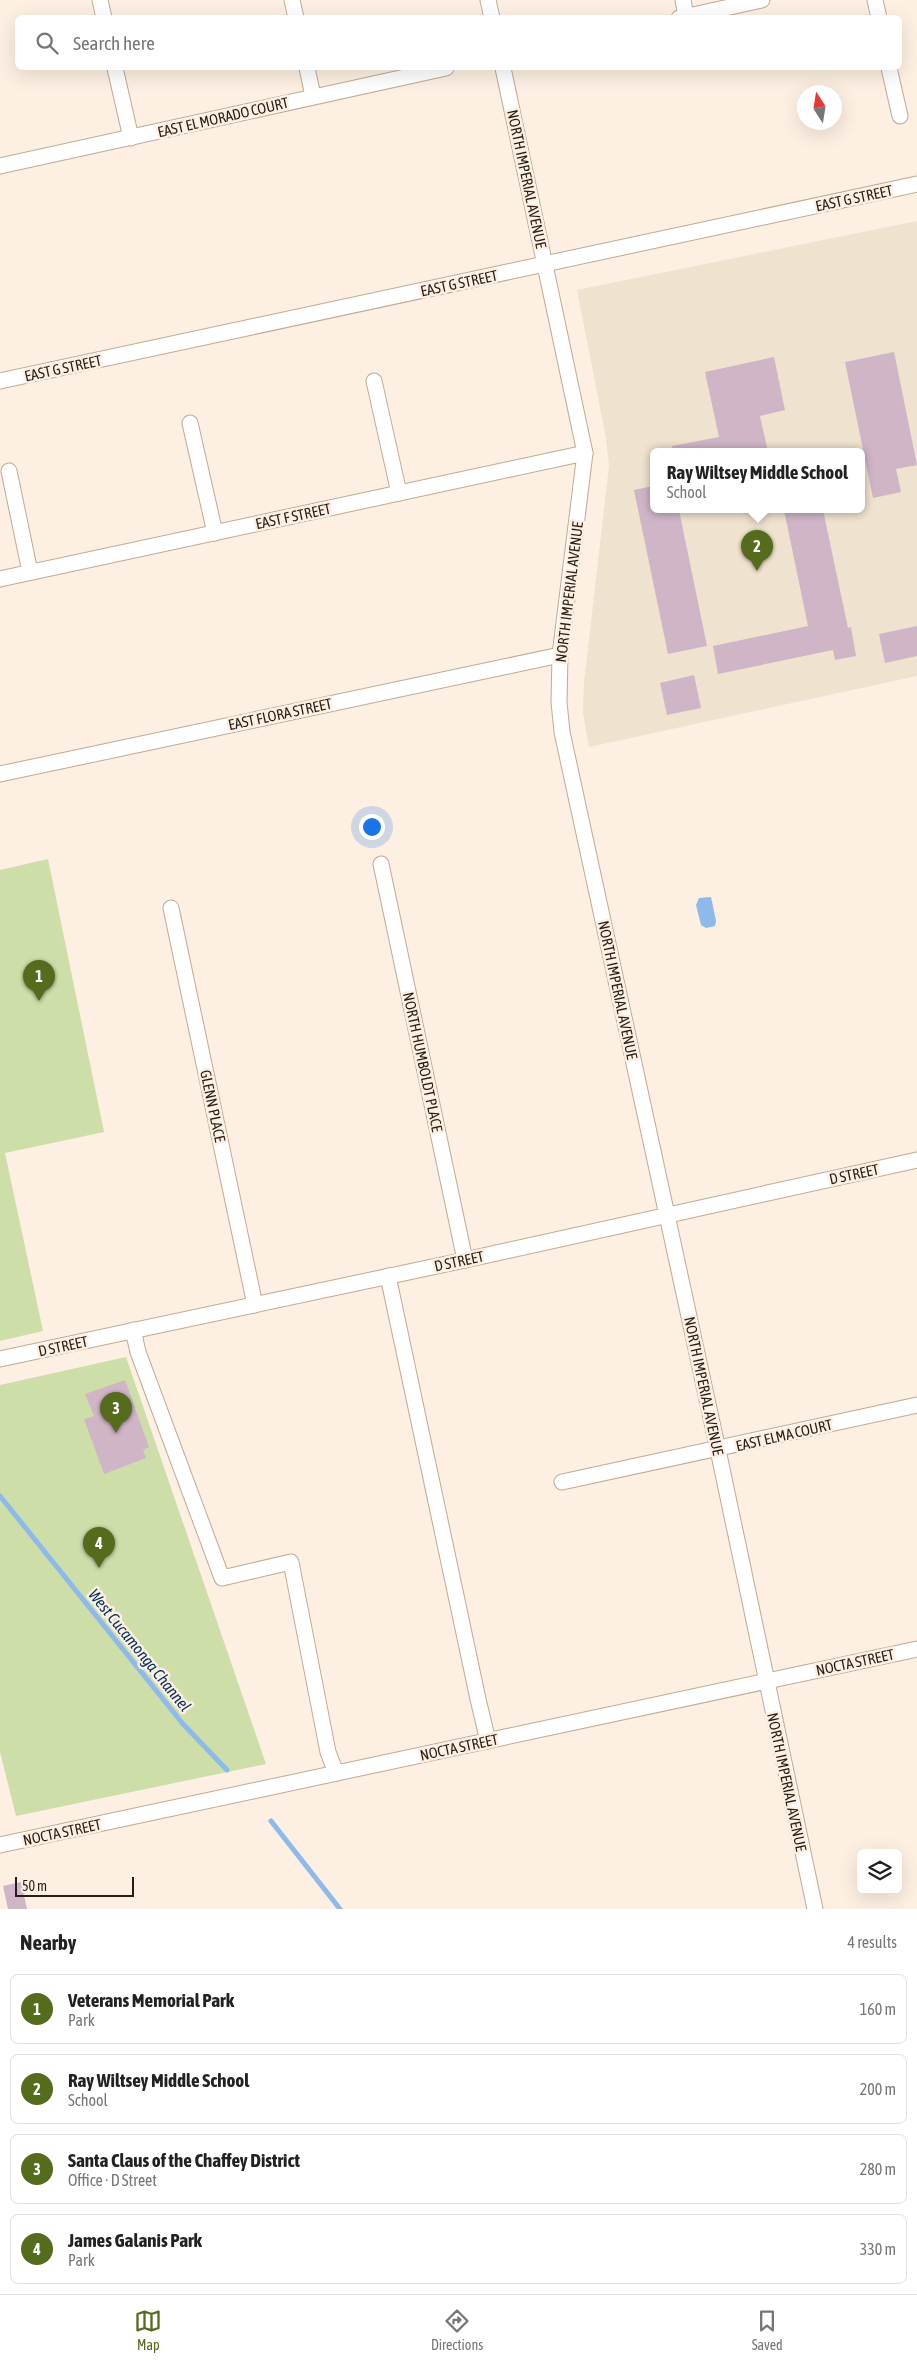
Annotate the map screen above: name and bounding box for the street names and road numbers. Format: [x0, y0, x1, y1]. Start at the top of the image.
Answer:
street label: EAST EL MORADO COURT [156, 94, 291, 140]
street label: NORTH IMPERIAL AVENUE [504, 108, 550, 251]
street label: EAST G STREET [814, 181, 895, 214]
street label: EAST G STREET [419, 266, 500, 299]
street label: EAST G STREET [23, 351, 104, 384]
street label: EAST F STREET [254, 500, 333, 532]
street label: NORTH IMPERIAL AVENUE [552, 520, 586, 663]
street label: EAST FLORA STREET [227, 695, 334, 733]
street label: NORTH IMPERIAL AVENUE [595, 919, 641, 1062]
street label: NORTH HUMBOLDT PLACE [400, 991, 446, 1134]
street label: GLENN PLACE [197, 1068, 229, 1144]
street label: D STREET [828, 1160, 881, 1188]
street label: D STREET [433, 1247, 486, 1275]
street label: NORTH IMPERIAL AVENUE [681, 1315, 727, 1458]
street label: D STREET [37, 1332, 90, 1360]
street label: EAST ELMA COURT [734, 1416, 834, 1454]
street label: NOCTA STREET [814, 1645, 896, 1679]
street label: NORTH IMPERIAL AVENUE [764, 1711, 810, 1854]
street label: NOCTA STREET [418, 1730, 500, 1764]
street label: NOCTA STREET [21, 1815, 103, 1849]

